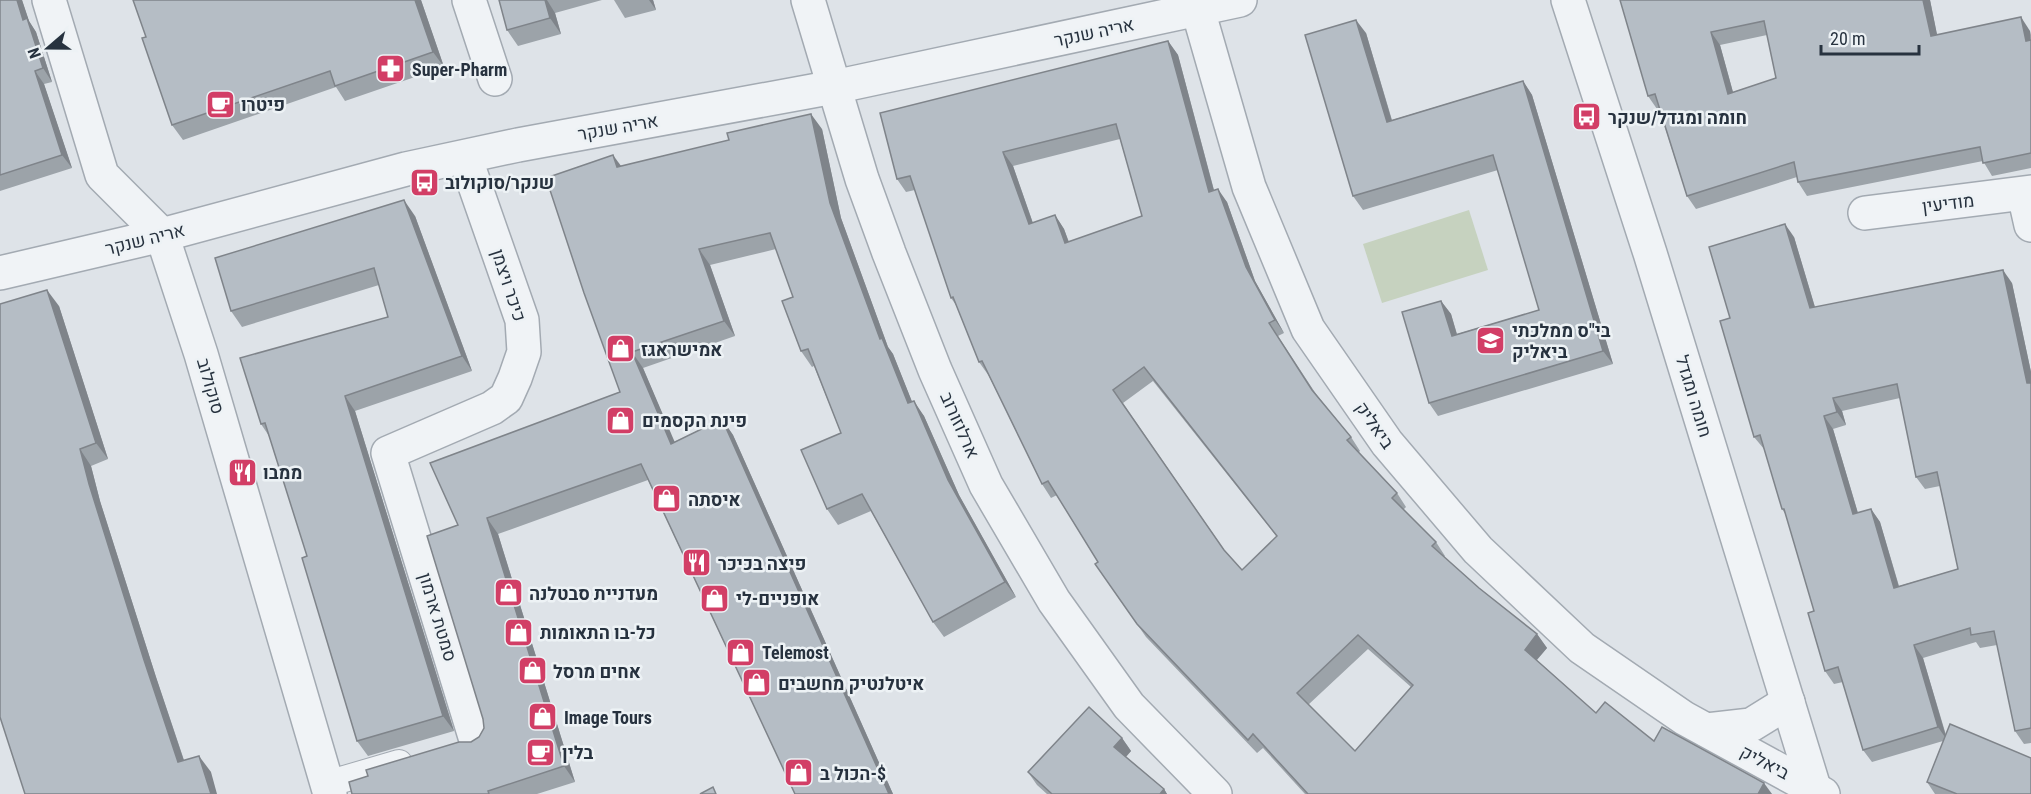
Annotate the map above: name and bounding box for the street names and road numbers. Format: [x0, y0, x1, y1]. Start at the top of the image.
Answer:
street label: אריה שנקר [1052, 13, 1136, 51]
street label: אריה שנקר [576, 110, 660, 144]
street label: מודיעין [1921, 189, 1975, 217]
street label: אריה שנקר [103, 219, 187, 259]
street label: כיכר ויצמן [487, 246, 531, 324]
street label: חומה ומגדל [1672, 352, 1716, 440]
street label: סוקולוב [193, 356, 229, 416]
street label: ארלוזורוב [936, 389, 984, 461]
street label: ביאליק [1351, 398, 1399, 453]
street label: סמטת ארמון [415, 570, 461, 664]
street label: ביאליק [1737, 740, 1793, 784]

